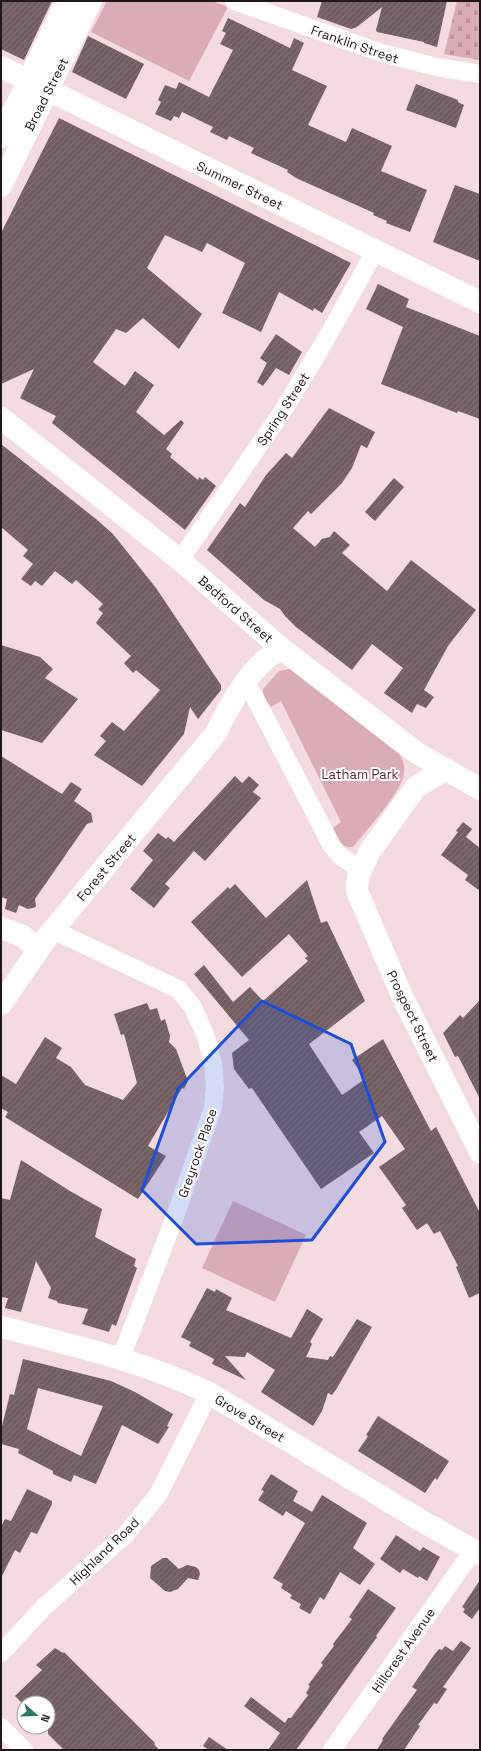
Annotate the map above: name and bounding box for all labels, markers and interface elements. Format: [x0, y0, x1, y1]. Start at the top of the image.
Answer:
street label: Franklin Street [309, 22, 401, 67]
street label: Broad Street [21, 55, 72, 134]
street label: Summer Street [194, 157, 286, 214]
street label: Spring Street [253, 369, 313, 449]
street label: Bedford Street [195, 572, 277, 647]
park label: Latham Park [321, 766, 399, 783]
street label: Forest Street [73, 830, 140, 905]
street label: Prospect Street [383, 968, 442, 1065]
street label: Greyrock Place [174, 1106, 221, 1200]
street label: Grove Street [212, 1391, 288, 1446]
street label: Highland Road [66, 1514, 143, 1589]
street label: Hillcrest Avenue [368, 1604, 439, 1696]
north arrow [16, 1695, 56, 1735]
text: N [38, 1713, 53, 1724]

